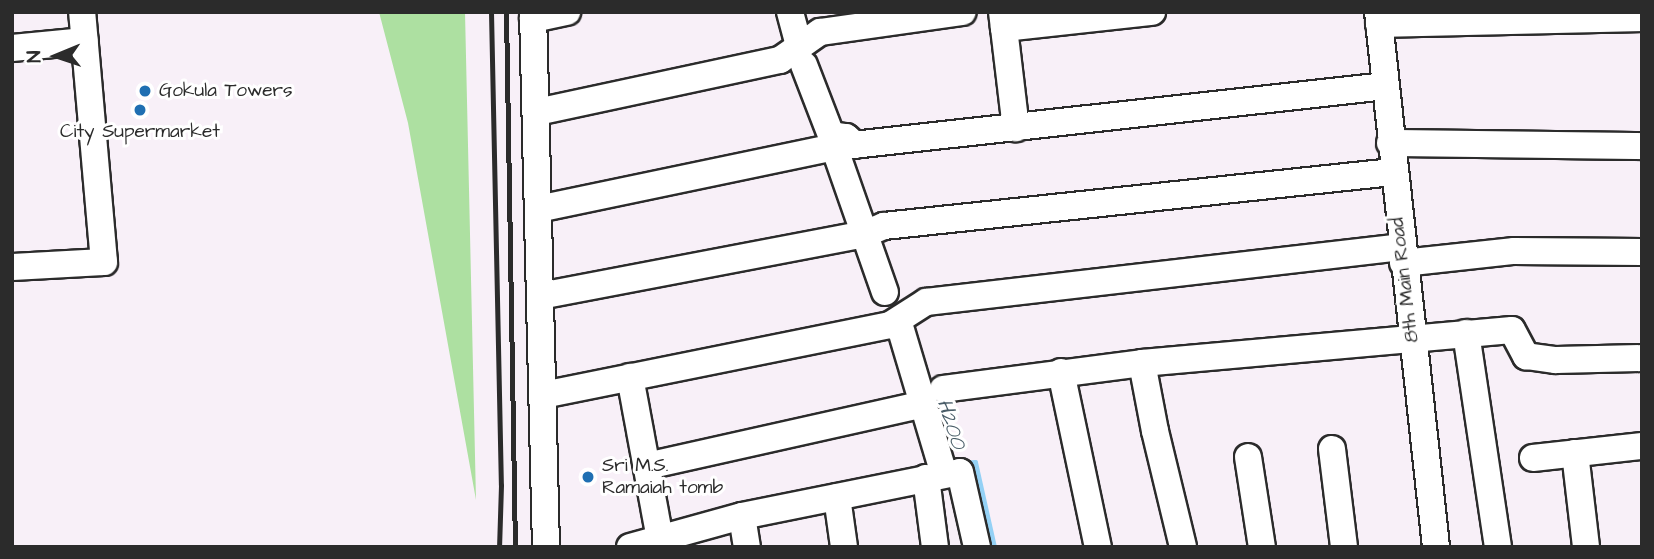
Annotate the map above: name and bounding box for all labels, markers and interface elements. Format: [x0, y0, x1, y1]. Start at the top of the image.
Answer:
north arrow [21, 21, 91, 91]
text: N [21, 50, 48, 63]
place label: Gokula Towers [159, 80, 293, 102]
marker: Gokula Towers [137, 83, 153, 99]
marker: City Supermarket [132, 102, 148, 118]
place label: City Supermarket [60, 121, 220, 143]
street label: 8th Main Road [1386, 216, 1424, 344]
water label: H200 [931, 396, 971, 452]
place label: Sri M.S. Ramaiah tomb [602, 455, 723, 499]
marker: Sri M.S. Ramaiah tomb [580, 469, 596, 485]

